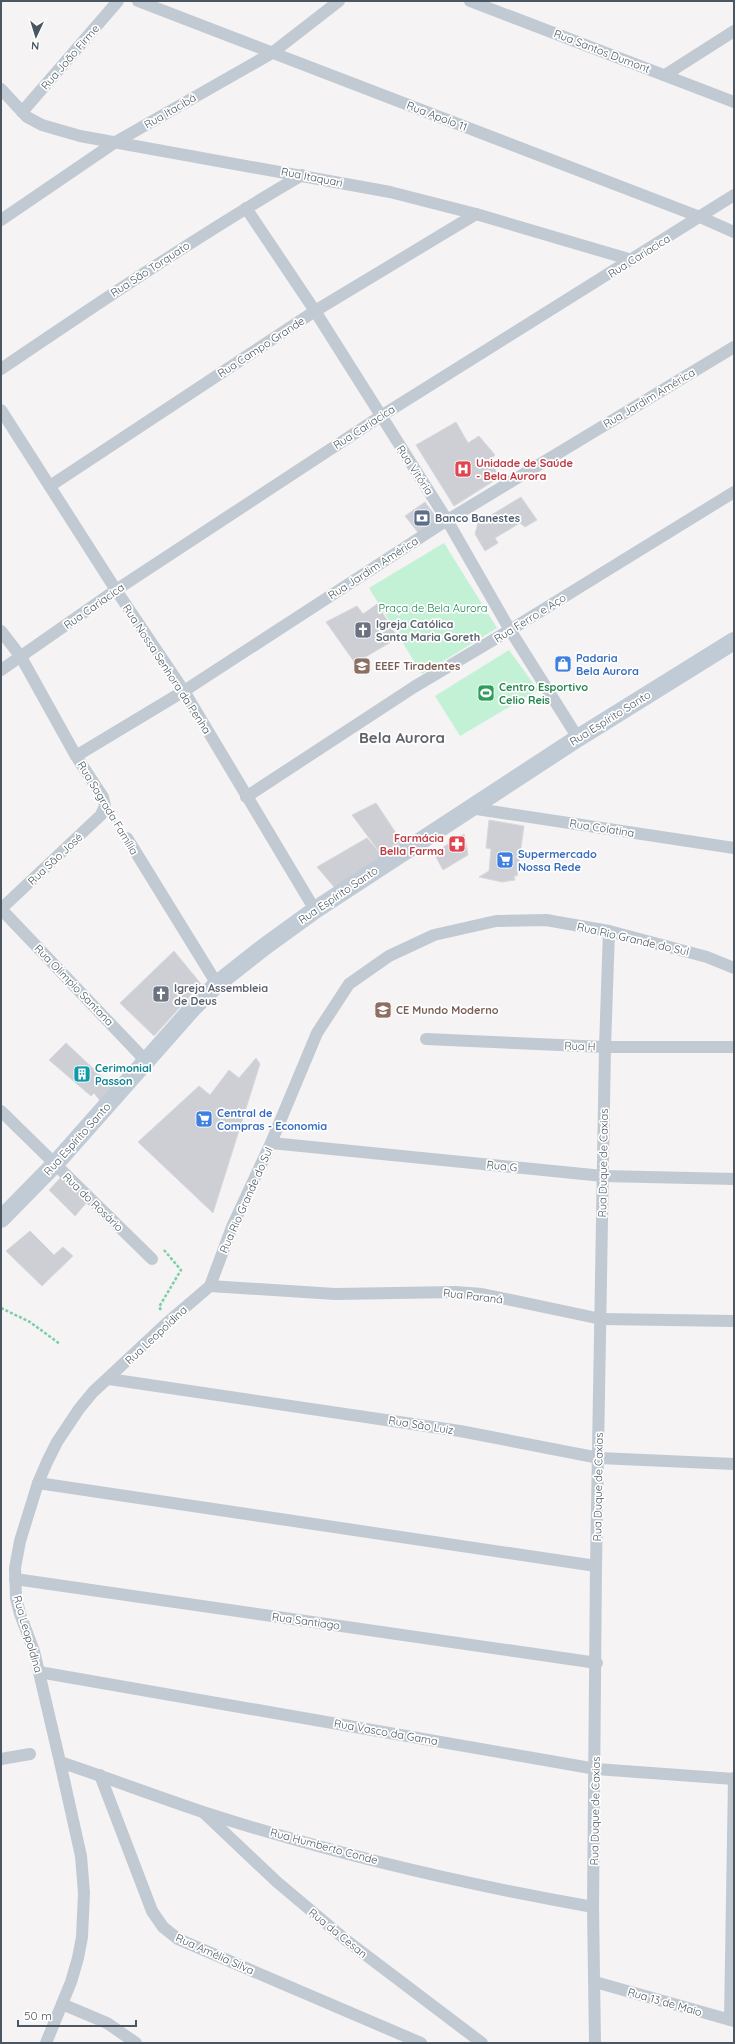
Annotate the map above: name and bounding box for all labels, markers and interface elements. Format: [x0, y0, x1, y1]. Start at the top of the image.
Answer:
north arrow [16, 16, 56, 56]
street label: Rua João Firme [38, 22, 102, 92]
street label: Rua Santos Dumont [552, 26, 652, 76]
text: N [31, 39, 40, 53]
street label: Rua Itacibá [142, 91, 198, 131]
street label: Rua Apolo 11 [405, 98, 469, 134]
street label: Rua Itaquari [280, 164, 344, 190]
street label: Rua Cariacica [605, 231, 673, 281]
street label: Rua São Torquato [108, 238, 192, 300]
street label: Rua Campo Grande [215, 314, 307, 380]
street label: Rua Jardim América [601, 365, 697, 431]
street label: Rua Cariacica [331, 402, 397, 452]
street label: Rua Vitória [394, 442, 436, 498]
place label: Unidade de Saúde - Bela Aurora [476, 456, 573, 483]
hospital icon: Unidade de Saúde - Bela Aurora [453, 459, 473, 479]
bank icon: Banco Banestes [412, 508, 432, 528]
place label: Banco Banestes [435, 511, 520, 525]
street label: Rua Jardim América [325, 534, 421, 602]
street label: Rua Cariacica [61, 580, 127, 632]
street label: Rua Ferro e Aço [492, 590, 569, 646]
park label: Praça de Bela Aurora [379, 601, 487, 615]
street label: Rua Nossa Senhora da Penha [120, 602, 214, 736]
place label: Igreja Católica Santa Maria Goreth [376, 617, 480, 644]
church icon: Igreja Católica Santa Maria Goreth [353, 620, 373, 640]
place label: Padaria Bela Aurora [576, 651, 639, 678]
shop icon: Padaria Bela Aurora [553, 654, 573, 674]
school or university icon: EEEF Tiradentes [352, 656, 372, 676]
place label: EEEF Tiradentes [375, 659, 460, 673]
place label: Centro Esportivo Celio Reis [499, 680, 588, 707]
sports icon: Centro Esportivo Celio Reis [476, 683, 496, 703]
street label: Rua Espírito Santo [567, 687, 653, 749]
district label: Bela Aurora [359, 728, 445, 747]
street label: Rua Sagrada Família [75, 759, 141, 857]
street label: Rua Colatina [569, 816, 635, 840]
street label: Rua São José [25, 830, 85, 888]
place label: Farmácia Bella Farma [380, 831, 444, 858]
pharmacy icon: Farmácia Bella Farma [447, 834, 467, 854]
place label: Supermercado Nossa Rede [518, 847, 597, 874]
supermarket icon: Supermercado Nossa Rede [495, 850, 515, 870]
street label: Rua Espírito Santo [296, 863, 381, 927]
street label: Rua Rio Grande do Sul [576, 919, 690, 959]
street label: Rua Olímpio Santana [32, 941, 116, 1029]
place label: Igreja Assembleia de Deus [174, 981, 268, 1008]
church icon: Igreja Assembleia de Deus [151, 984, 171, 1004]
school or university icon: CE Mundo Moderno [373, 1000, 393, 1020]
place label: CE Mundo Moderno [396, 1003, 499, 1017]
street label: Rua H [564, 1038, 596, 1054]
place label: Cerimonial Passon [95, 1061, 152, 1088]
building icon: Cerimonial Passon [72, 1064, 92, 1084]
street label: Rua Espírito Santo [41, 1099, 114, 1178]
place label: Central de Compras - Economia [217, 1106, 327, 1133]
supermarket icon: Central de Compras - Economia [194, 1109, 214, 1129]
street label: Rua Duque de Caxias [595, 1109, 611, 1217]
street label: Rua Rio Grande do Sul [216, 1145, 276, 1255]
street label: Rua G [486, 1157, 518, 1175]
street label: Rua do Rosário [60, 1170, 126, 1235]
street label: Rua Paraná [442, 1285, 504, 1307]
street label: Rua Leopoldina [122, 1303, 190, 1367]
street label: Rua São Luiz [388, 1413, 454, 1437]
street label: Rua Duque de Caxias [590, 1433, 606, 1541]
street label: Rua Leopoldina [10, 1594, 46, 1674]
street label: Rua Santiago [271, 1609, 341, 1633]
street label: Rua Vasco da Gama [333, 1716, 439, 1748]
street label: Rua Duque de Caxias [587, 1757, 603, 1865]
street label: Rua Humberto Conde [269, 1825, 379, 1867]
street label: Rua da Cesan [306, 1905, 370, 1961]
street label: Rua Amélia Silva [174, 1930, 256, 1978]
street label: Rua 13 de Maio [626, 1985, 704, 2019]
scale bar [18, 2002, 136, 2028]
text: 50 m [24, 2008, 52, 2023]

